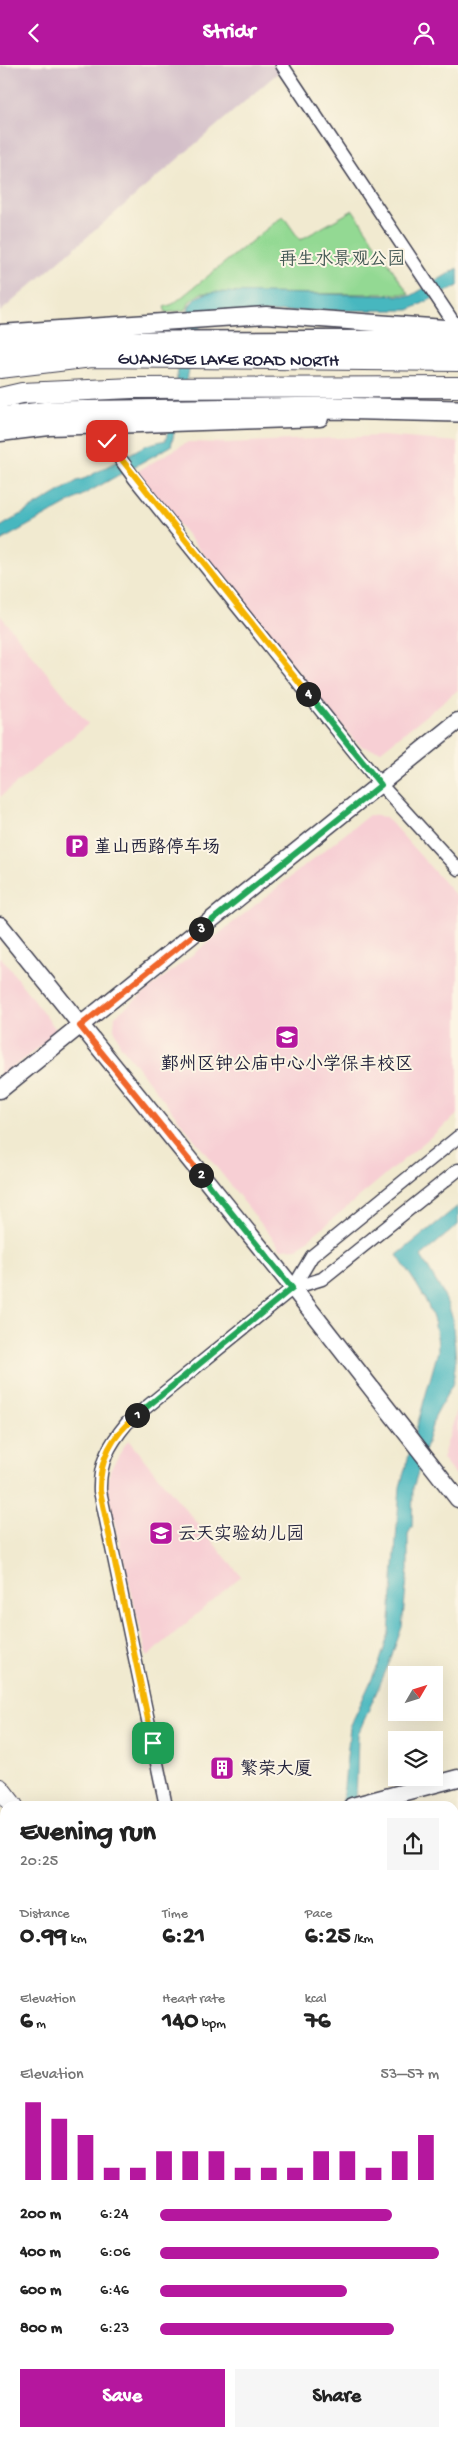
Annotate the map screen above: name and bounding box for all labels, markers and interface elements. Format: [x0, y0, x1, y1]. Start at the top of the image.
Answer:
icon: back [20, 19, 48, 47]
icon: person [410, 19, 438, 47]
text: Stridr [203, 20, 255, 46]
park label: 再生水景观公园 [279, 249, 405, 271]
street label: GUANGDE LAKE ROAD NORTH [117, 349, 340, 373]
pin [86, 420, 128, 462]
icon: check [93, 427, 121, 455]
pin: 4 [296, 681, 320, 707]
text: 4 [305, 686, 312, 703]
parking icon: 堇山西路停车场 [64, 833, 90, 859]
place label: 堇山西路停车场 [94, 837, 220, 859]
pin: 3 [188, 917, 214, 941]
text: 3 [198, 921, 205, 938]
school or university icon: 鄞州区钟公庙中心小学保丰校区 [274, 1024, 300, 1050]
place label: 鄞州区钟公庙中心小学保丰校区 [161, 1054, 413, 1076]
pin: 2 [188, 1163, 214, 1187]
text: 2 [198, 1167, 205, 1184]
pin: 1 [124, 1403, 150, 1427]
text: 1 [135, 1407, 140, 1424]
school or university icon: 云天实验幼儿园 [148, 1520, 174, 1546]
place label: 云天实验幼儿园 [178, 1524, 304, 1546]
north arrow [388, 1666, 442, 1721]
map controls [388, 1666, 443, 1786]
pin [132, 1722, 174, 1764]
icon: arrive [139, 1729, 167, 1757]
button: layers [388, 1731, 443, 1786]
building icon: 繁荣大厦 [209, 1755, 235, 1781]
place label: 繁荣大厦 [240, 1759, 312, 1781]
text: Evening run [20, 1817, 156, 1850]
button: share [387, 1818, 439, 1870]
text: 20:25 [20, 1853, 58, 1872]
text: Distance [20, 1906, 69, 1923]
text: Time [162, 1906, 188, 1923]
text: Pace [305, 1906, 332, 1923]
text: 0.99 [20, 1923, 67, 1952]
text: 6:21 [162, 1923, 205, 1952]
text: 6:25 [305, 1923, 351, 1952]
text: km [67, 1931, 87, 1948]
text: /km [351, 1931, 373, 1948]
text: Elevation [20, 1991, 76, 2008]
text: Heart rate [162, 1991, 225, 2008]
text: kcal [305, 1991, 327, 2008]
text: 6 [20, 2008, 33, 2037]
text: 140 [162, 2008, 198, 2037]
text: 76 [305, 2008, 330, 2037]
text: m [33, 2016, 46, 2033]
text: bpm [198, 2016, 226, 2033]
text: Elevation [20, 2066, 84, 2085]
text: 53–57 m [381, 2066, 439, 2085]
text: 200 m [20, 2206, 61, 2225]
text: 6:24 [100, 2206, 129, 2225]
text: 400 m [20, 2244, 61, 2263]
text: 6:06 [100, 2244, 130, 2263]
text: 600 m [20, 2282, 61, 2301]
text: 6:46 [100, 2282, 129, 2301]
text: 800 m [20, 2320, 62, 2339]
text: 6:23 [100, 2320, 129, 2339]
button: Save [20, 2369, 225, 2427]
button: Share [235, 2369, 439, 2427]

